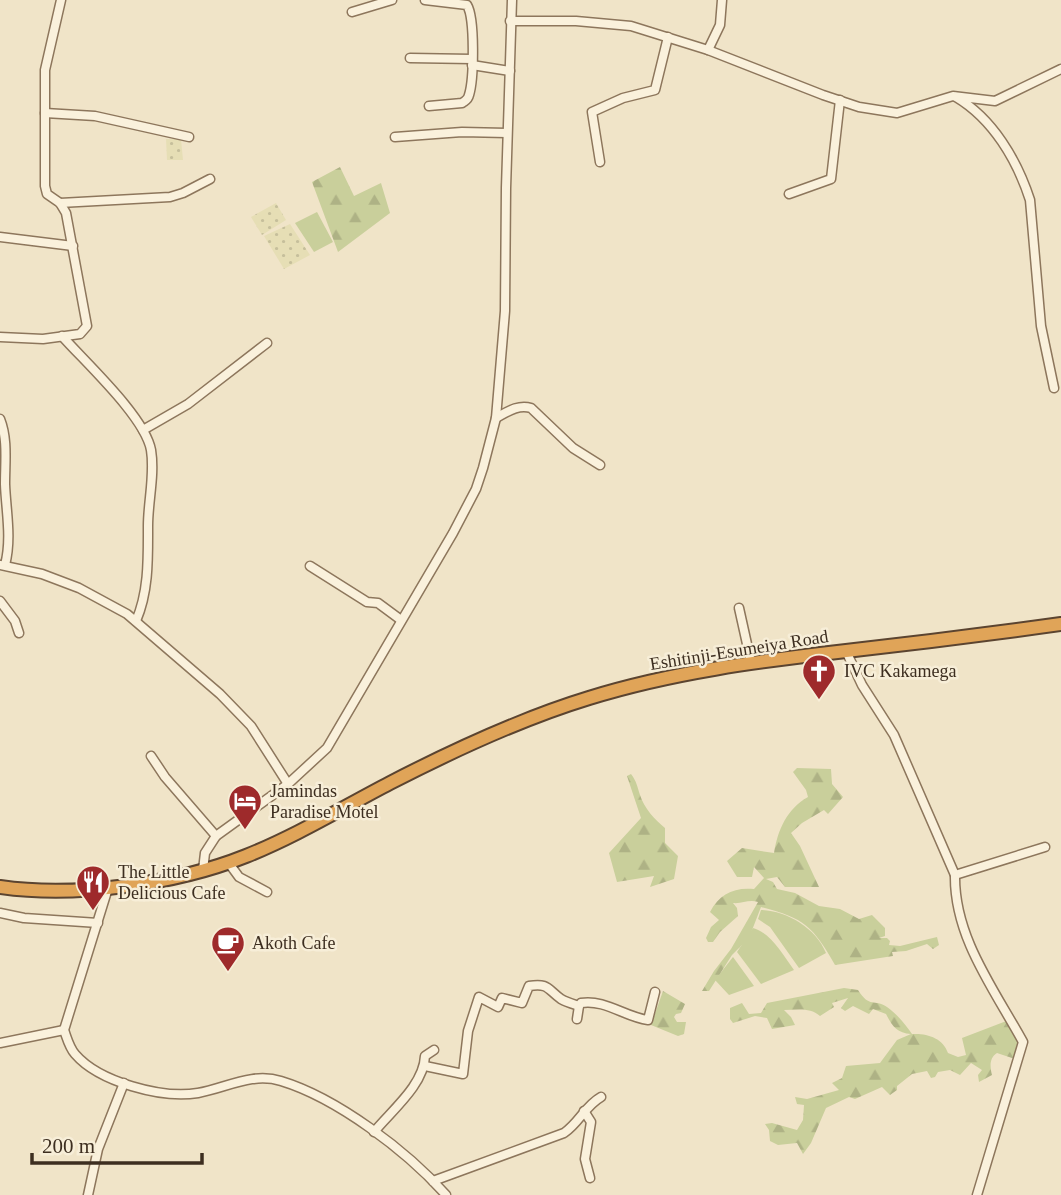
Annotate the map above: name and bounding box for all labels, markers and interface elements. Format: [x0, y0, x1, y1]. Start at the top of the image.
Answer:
street label: Eshitinji-Esumeiya Road [648, 626, 830, 674]
church icon: IVC Kakamega [800, 652, 838, 701]
place label: IVC Kakamega [844, 661, 956, 681]
place label: Jamindas Paradise Motel [270, 781, 378, 822]
hotel icon: Jamindas Paradise Motel [226, 782, 264, 831]
place label: The Little Delicious Cafe [118, 862, 225, 903]
restaurant icon: The Little Delicious Cafe [74, 863, 112, 912]
cafe icon: Akoth Cafe [209, 924, 247, 973]
place label: Akoth Cafe [252, 933, 335, 953]
scale bar [32, 1122, 201, 1166]
text: 200 m [42, 1134, 95, 1158]

